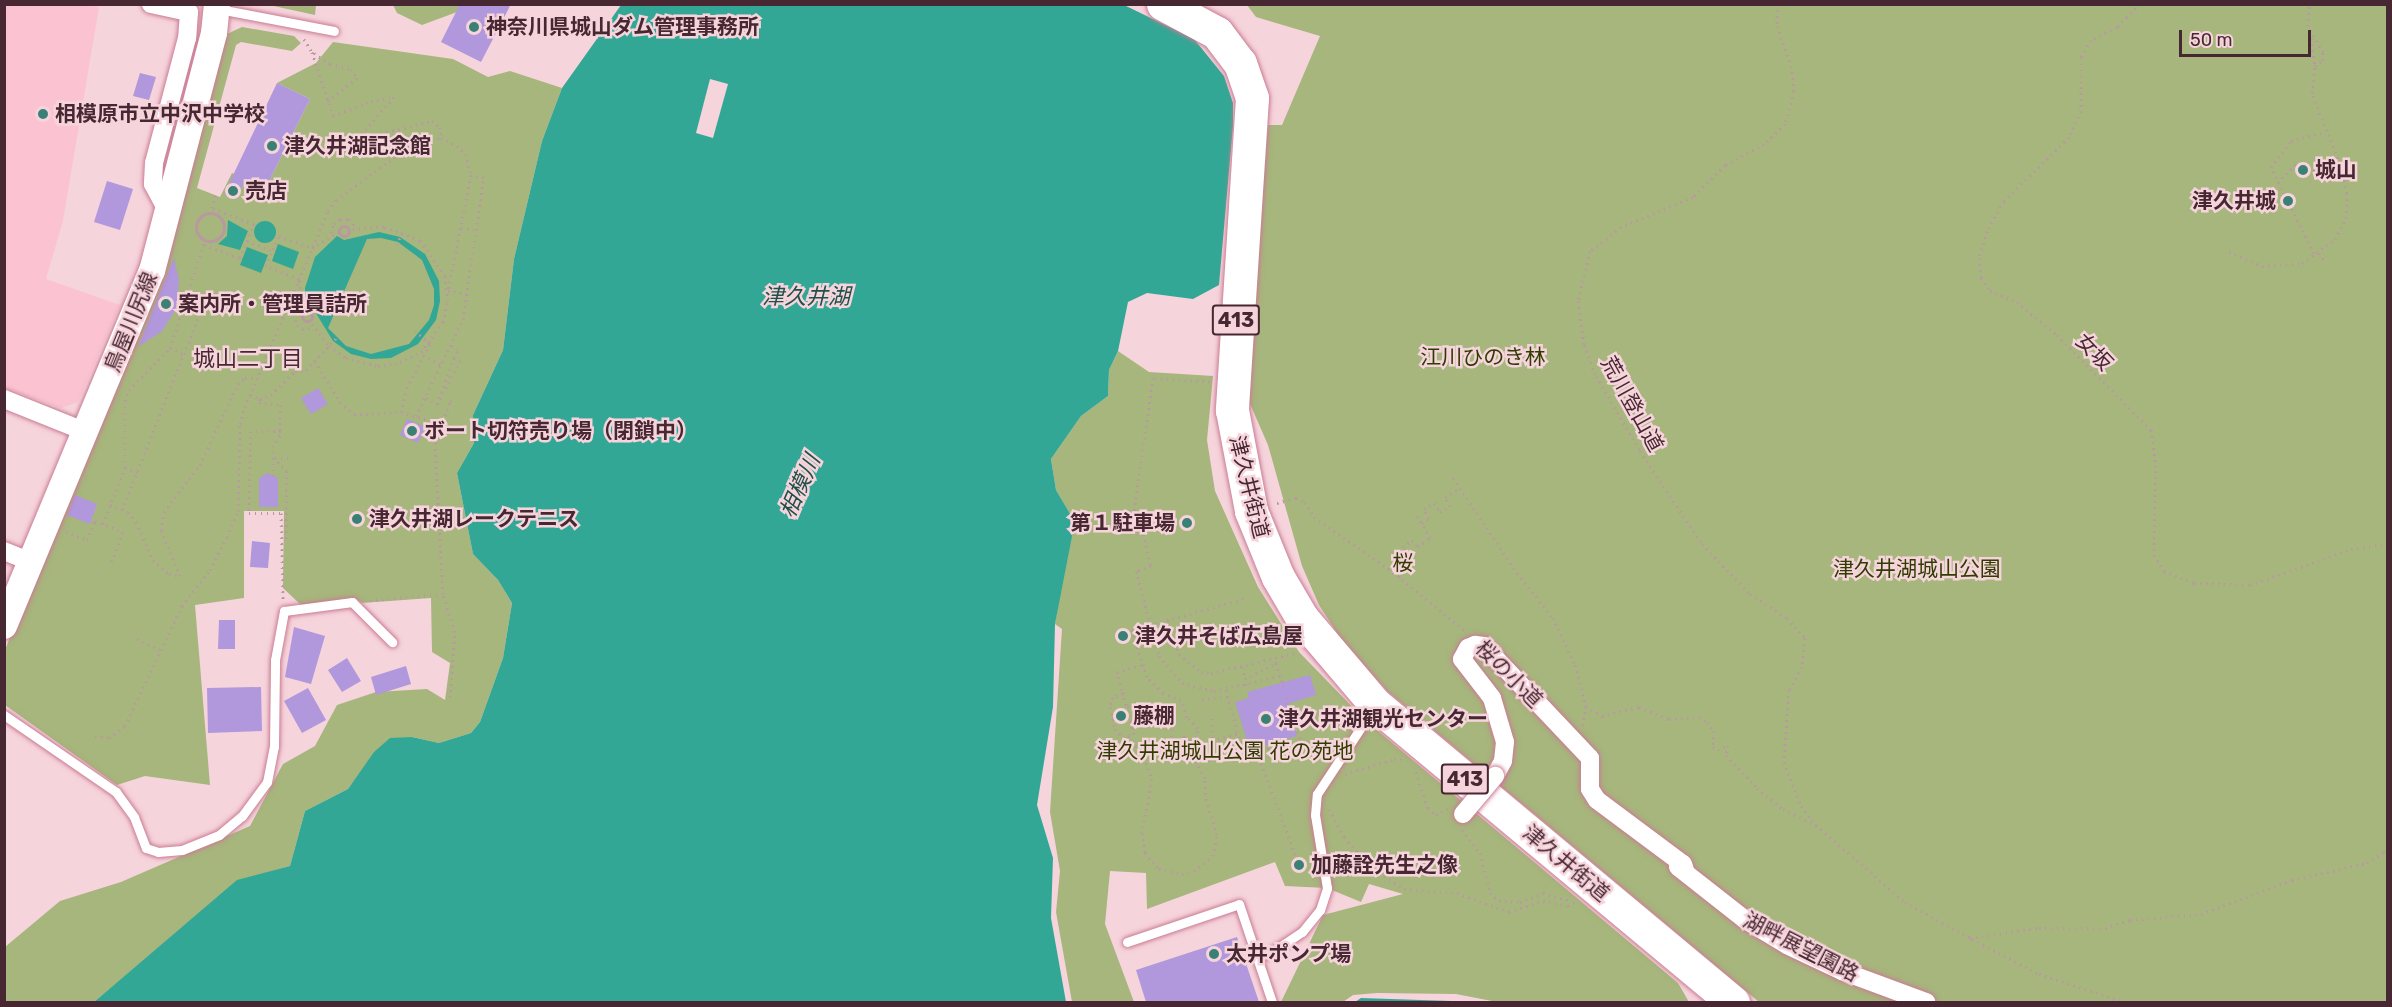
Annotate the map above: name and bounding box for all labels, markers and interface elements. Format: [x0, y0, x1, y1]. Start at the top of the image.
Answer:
place label: 神奈川県城山ダム管理事務所 [486, 14, 759, 40]
scale bar [2182, 18, 2314, 56]
marker: 神奈川県城山ダム管理事務所 [467, 20, 481, 34]
text: 50 m [2190, 29, 2233, 51]
place label: 相模原市立中沢中学校 [55, 101, 265, 127]
marker: 相模原市立中沢中学校 [36, 107, 50, 121]
place label: 津久井湖記念館 [284, 133, 431, 159]
marker: 津久井湖記念館 [265, 139, 279, 153]
place label: 城山 [2315, 157, 2357, 183]
marker: 城山 [2296, 163, 2310, 177]
place label: 売店 [245, 178, 287, 204]
marker: 売店 [226, 184, 240, 198]
place label: 津久井城 [2192, 188, 2276, 214]
marker: 津久井城 [2281, 194, 2295, 208]
street label: 鳥屋川尻線 [100, 269, 162, 375]
water label: 津久井湖 [762, 284, 850, 310]
place label: 案内所・管理員詰所 [178, 291, 367, 317]
marker: 案内所・管理員詰所 [159, 297, 173, 311]
road number: 413 [1210, 303, 1262, 337]
street label: 女坂 [2070, 328, 2118, 376]
park label: 江川ひのき林 [1420, 344, 1546, 370]
district label: 城山二丁目 [193, 346, 303, 372]
street label: 荒川登山道 [1596, 352, 1668, 456]
place label: ボート切符売り場（閉鎖中） [424, 418, 697, 444]
marker: ボート切符売り場（閉鎖中） [405, 424, 419, 438]
street label: 津久井街道 [1224, 433, 1274, 541]
water label: 相模川 [775, 450, 825, 522]
place label: 津久井湖レークテニス [369, 506, 579, 532]
place label: 第１駐車場 [1070, 510, 1175, 536]
marker: 津久井湖レークテニス [350, 512, 364, 526]
marker: 第１駐車場 [1180, 516, 1194, 530]
park label: 桜 [1393, 550, 1413, 576]
park label: 津久井湖城山公園 [1833, 556, 2001, 582]
place label: 津久井そば広島屋 [1135, 623, 1303, 649]
marker: 津久井そば広島屋 [1116, 629, 1130, 643]
street label: 桜の小道 [1470, 635, 1548, 713]
place label: 藤棚 [1133, 703, 1175, 729]
place label: 津久井湖観光センター [1278, 706, 1488, 732]
marker: 藤棚 [1114, 709, 1128, 723]
marker: 津久井湖観光センター [1259, 712, 1273, 726]
park label: 津久井湖城山公園 花の苑地 [1096, 738, 1354, 764]
road number: 413 [1440, 762, 1490, 796]
street label: 津久井街道 [1518, 820, 1614, 906]
place label: 加藤詮先生之像 [1311, 852, 1458, 878]
marker: 加藤詮先生之像 [1292, 858, 1306, 872]
street label: 湖畔展望園路 [1739, 907, 1863, 987]
place label: 太井ポンプ場 [1226, 941, 1352, 967]
marker: 太井ポンプ場 [1207, 947, 1221, 961]

